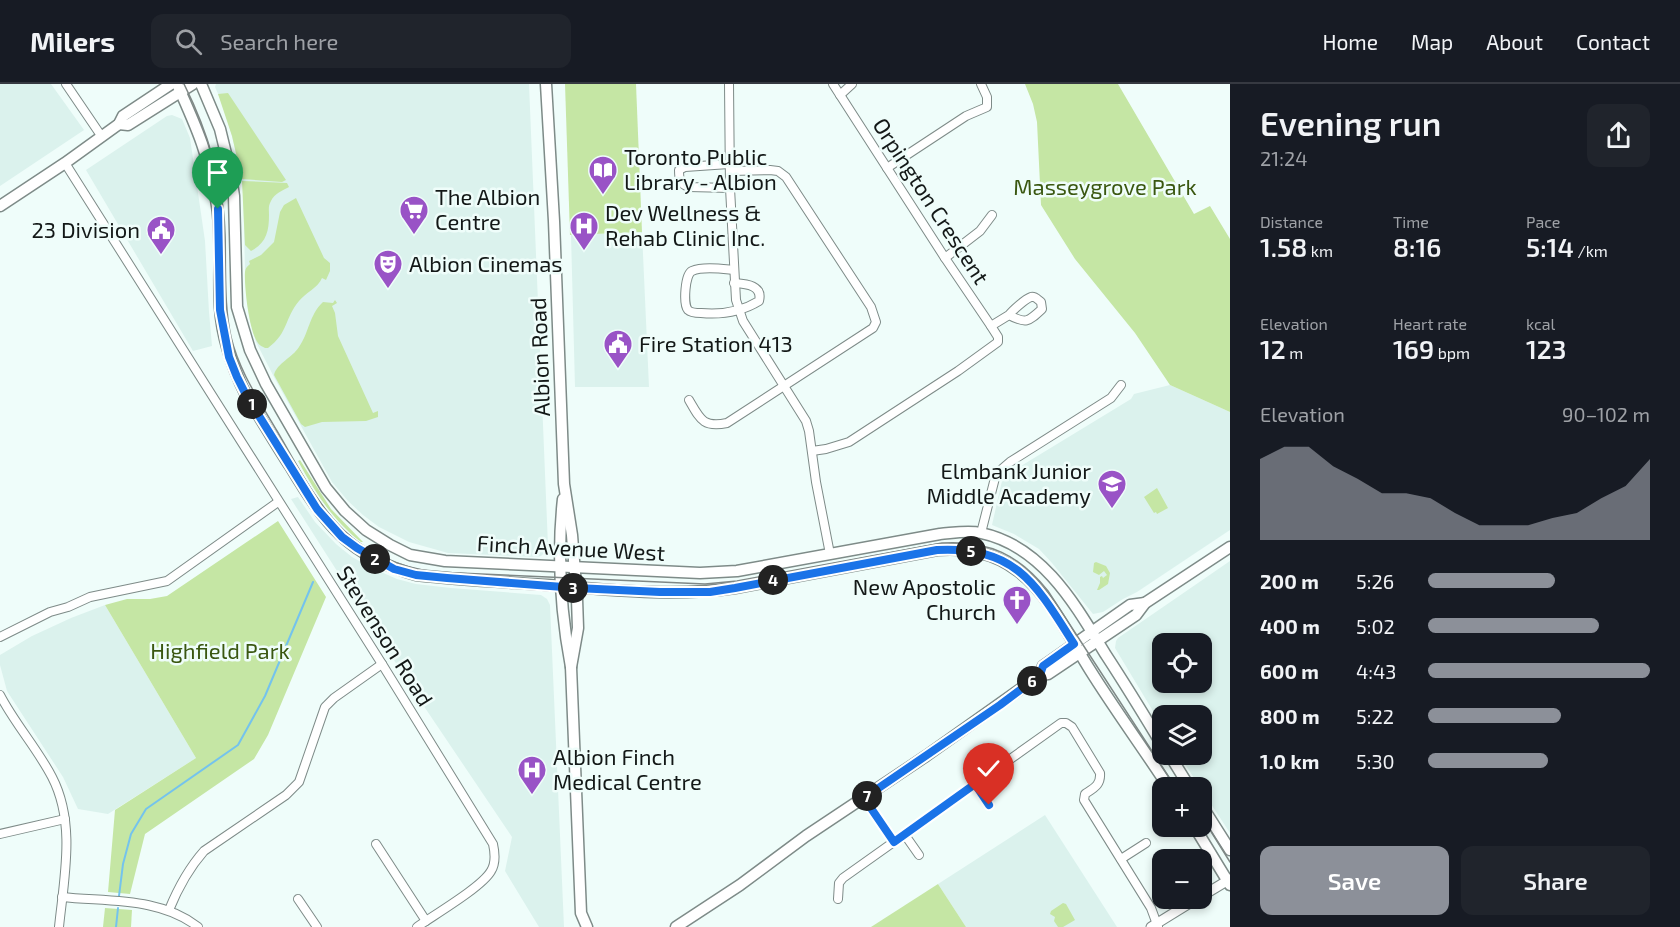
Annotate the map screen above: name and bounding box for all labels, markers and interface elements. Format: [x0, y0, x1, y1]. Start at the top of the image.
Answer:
search box [151, 14, 571, 68]
text: Milers [30, 24, 115, 58]
icon: search [172, 25, 205, 58]
text: Search here [220, 28, 338, 54]
text: Home [1322, 29, 1378, 54]
text: Map [1411, 29, 1453, 54]
text: About [1486, 29, 1543, 54]
text: Contact [1576, 29, 1650, 54]
text: Evening run [1260, 103, 1441, 143]
button: share [1587, 104, 1650, 167]
street label: Orpington Crescent [868, 112, 995, 288]
place label: Toronto Public Library - Albion [624, 143, 777, 194]
text: 21:24 [1260, 146, 1307, 170]
pin [192, 147, 243, 209]
library icon: Toronto Public Library - Albion [587, 154, 619, 196]
icon: arrive [201, 156, 234, 189]
park label: Masseygrove Park [1013, 173, 1197, 199]
place label: The Albion Centre [435, 183, 540, 234]
supermarket icon: The Albion Centre [398, 194, 430, 236]
place label: Dev Wellness & Rehab Clinic Inc. [605, 199, 765, 250]
hospital icon: Dev Wellness & Rehab Clinic Inc. [568, 210, 600, 252]
text: Distance [1260, 212, 1323, 231]
text: Time [1393, 212, 1429, 231]
text: Pace [1526, 212, 1560, 231]
public building icon: 23 Division [145, 214, 177, 256]
place label: 23 Division [31, 216, 140, 242]
text: 1.58 [1260, 231, 1307, 262]
text: 8:16 [1393, 231, 1441, 262]
text: 5:14 [1526, 231, 1574, 262]
text: km [1307, 241, 1333, 260]
text: /km [1574, 241, 1608, 260]
theatre icon: Albion Cinemas [372, 248, 404, 290]
place label: Albion Cinemas [409, 250, 563, 276]
street label: Albion Road [524, 297, 554, 417]
text: Elevation [1260, 314, 1328, 333]
text: Heart rate [1393, 314, 1467, 333]
text: kcal [1526, 314, 1555, 333]
public building icon: Fire Station 413 [602, 328, 634, 370]
place label: Fire Station 413 [639, 330, 793, 356]
text: 12 [1260, 333, 1286, 364]
text: 169 [1393, 333, 1434, 364]
text: 123 [1526, 333, 1566, 364]
text: m [1286, 343, 1303, 362]
text: bpm [1434, 343, 1470, 362]
pin: 1 [237, 389, 267, 419]
text: 1 [249, 394, 255, 413]
text: Elevation [1260, 402, 1345, 426]
text: 90–102 m [1562, 402, 1650, 426]
place label: Elmbank Junior Middle Academy [926, 457, 1091, 508]
school or university icon: Elmbank Junior Middle Academy [1096, 468, 1128, 510]
street label: Finch Avenue West [476, 529, 666, 565]
pin: 5 [956, 536, 986, 566]
text: 5 [967, 541, 975, 560]
pin: 2 [360, 544, 390, 574]
text: 2 [370, 549, 380, 568]
street label: Stevenson Road [332, 561, 439, 710]
pin: 4 [758, 565, 788, 595]
text: 200 m [1260, 569, 1319, 593]
text: 5:26 [1356, 569, 1394, 593]
text: 4 [768, 570, 778, 589]
pin: 3 [558, 573, 588, 603]
place label: New Apostolic Church [853, 573, 996, 624]
text: 3 [568, 578, 578, 597]
church icon: New Apostolic Church [1001, 584, 1033, 626]
text: 400 m [1260, 614, 1320, 638]
text: 5:02 [1356, 614, 1395, 638]
map controls [1152, 633, 1212, 909]
button: locate [1152, 633, 1212, 693]
park label: Highfield Park [150, 637, 290, 663]
text: 600 m [1260, 659, 1319, 683]
text: 4:43 [1356, 659, 1396, 683]
pin: 6 [1017, 666, 1047, 696]
text: 6 [1027, 671, 1037, 690]
text: 800 m [1260, 704, 1320, 728]
text: 5:22 [1356, 704, 1394, 728]
button: layers [1152, 705, 1212, 765]
place label: Albion Finch Medical Centre [553, 743, 702, 794]
pin [963, 743, 1014, 805]
text: 1.0 km [1260, 749, 1319, 773]
text: 5:30 [1356, 749, 1395, 773]
icon: check [972, 752, 1005, 785]
hospital icon: Albion Finch Medical Centre [516, 754, 548, 796]
button: + [1152, 777, 1212, 837]
pin: 7 [852, 781, 882, 811]
text: 7 [863, 786, 871, 805]
button: Save [1260, 846, 1449, 915]
button: Share [1461, 846, 1650, 915]
button: − [1152, 849, 1212, 909]

